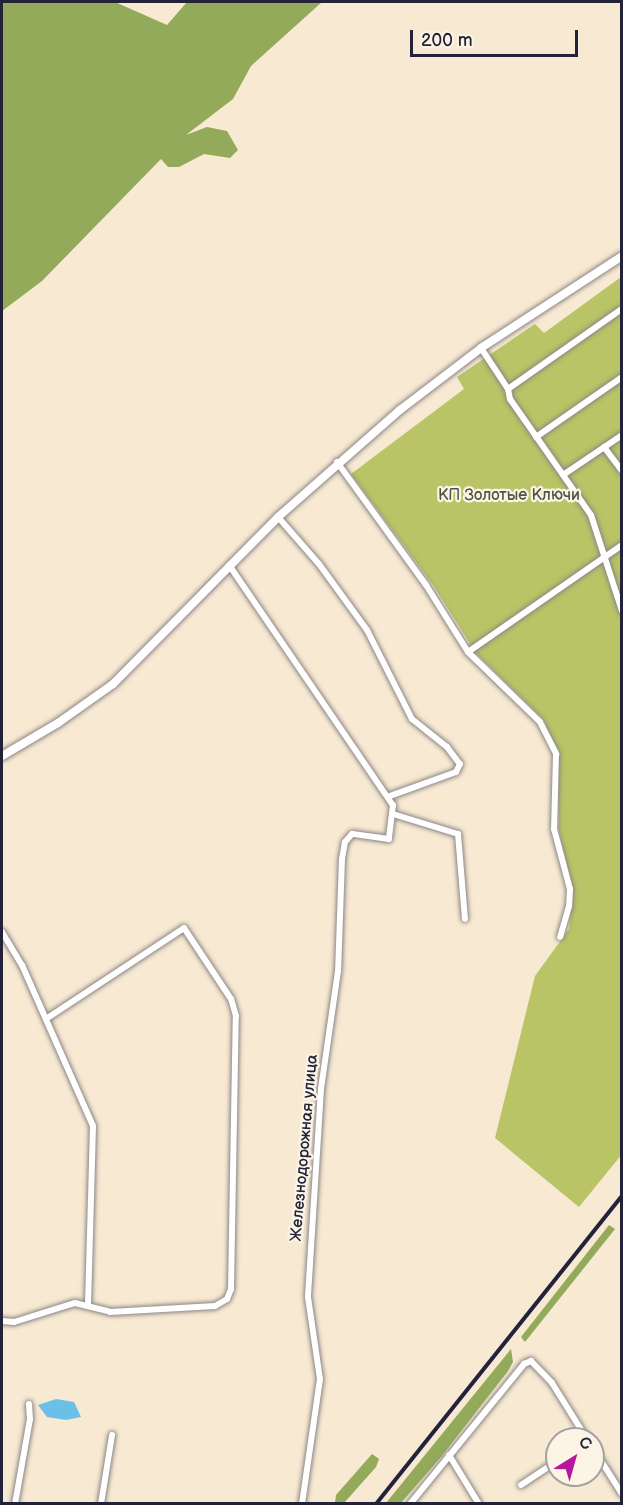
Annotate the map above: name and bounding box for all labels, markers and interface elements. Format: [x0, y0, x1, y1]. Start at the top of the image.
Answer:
scale bar [413, 18, 581, 56]
text: 200 m [421, 30, 473, 51]
park label: КП Золотые Ключи [438, 486, 580, 506]
street label: Железнодорожная улица [287, 1054, 323, 1242]
north arrow [545, 1427, 605, 1487]
text: С [575, 1433, 595, 1455]

